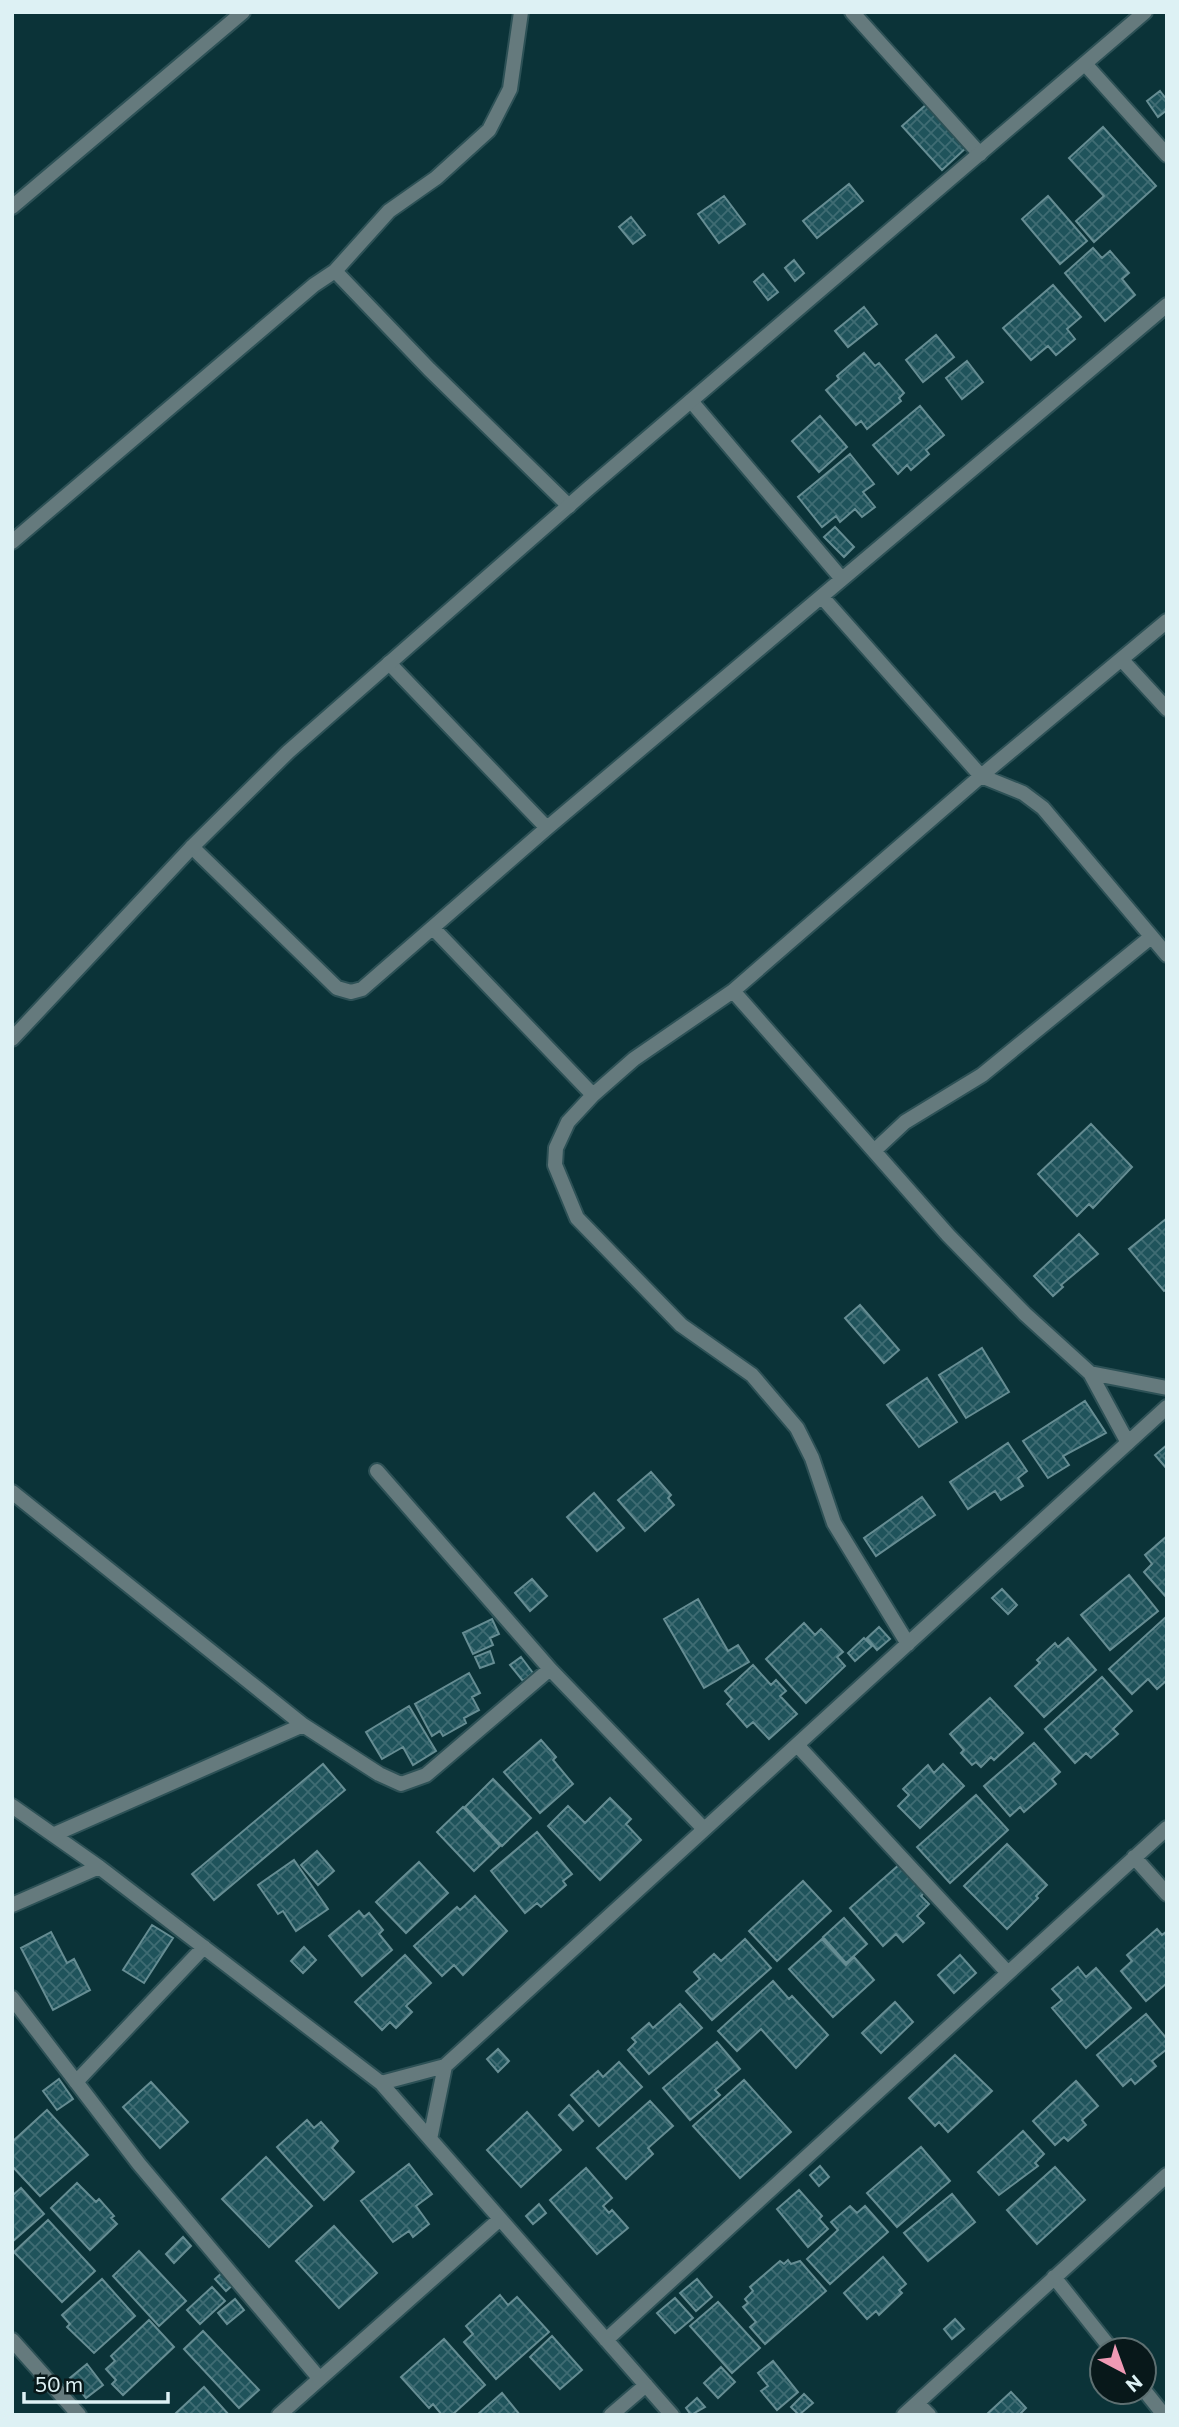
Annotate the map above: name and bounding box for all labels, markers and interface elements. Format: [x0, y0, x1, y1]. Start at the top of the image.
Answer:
north arrow [1088, 2336, 1158, 2406]
scale bar [24, 2360, 168, 2404]
text: 50 m [35, 2371, 83, 2396]
text: N [1122, 2371, 1147, 2398]

